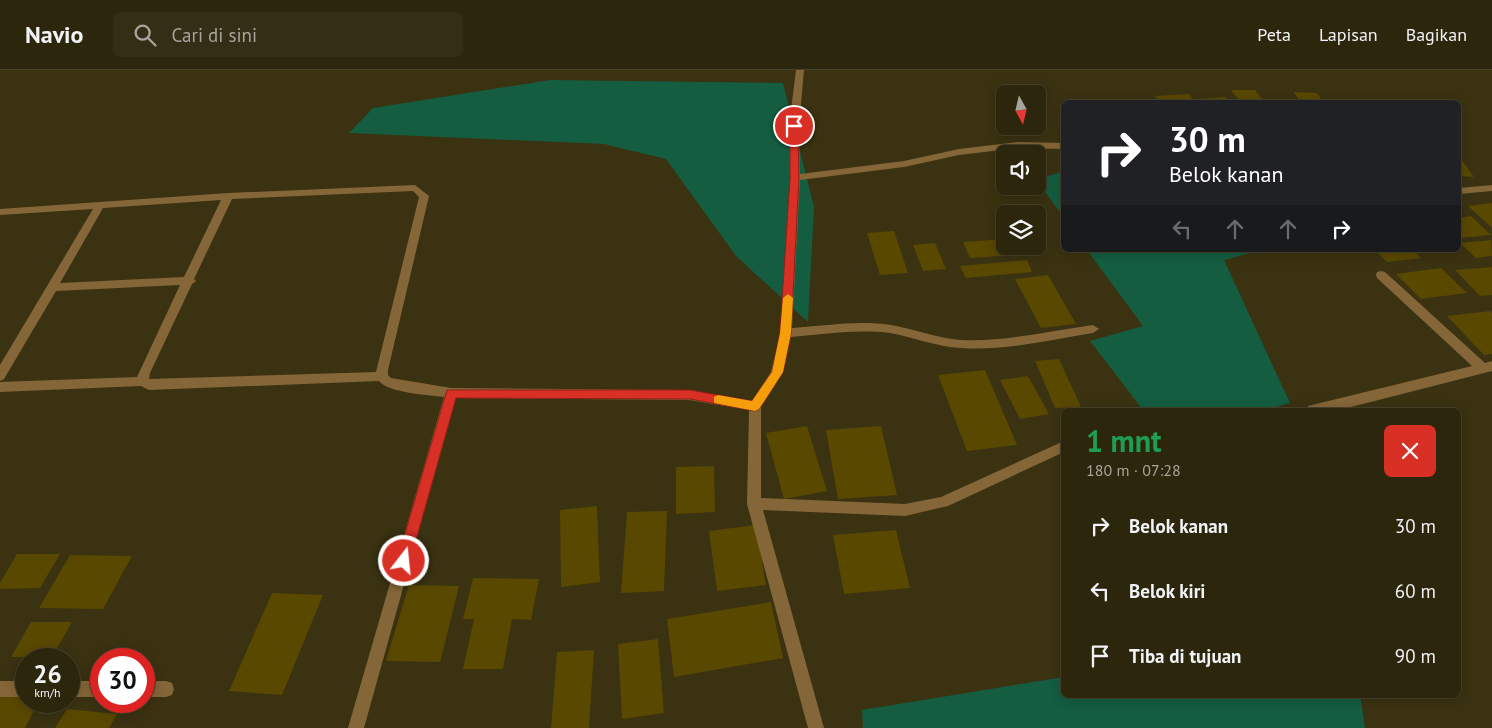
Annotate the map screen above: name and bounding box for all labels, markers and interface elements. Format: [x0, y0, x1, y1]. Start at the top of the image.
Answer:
search box [113, 12, 463, 57]
text: Navio [25, 19, 83, 50]
icon: search [131, 21, 159, 49]
text: Cari di sini [171, 23, 257, 47]
text: Peta [1257, 23, 1291, 46]
text: Lapisan [1319, 23, 1378, 46]
text: Bagikan [1406, 23, 1467, 46]
north arrow [996, 85, 1046, 135]
map controls [996, 85, 1046, 255]
pin [773, 105, 815, 147]
icon: arrive [780, 112, 808, 140]
text: 30 m [1169, 116, 1246, 162]
icon: right [1086, 120, 1151, 185]
button: sound [996, 145, 1046, 195]
text: Belok kanan [1169, 160, 1283, 188]
button: layers [996, 205, 1046, 255]
icon: left [1168, 215, 1196, 243]
icon: ahead [1221, 215, 1249, 243]
icon: ahead [1274, 215, 1302, 243]
icon: right [1327, 215, 1355, 243]
text: 1 mnt [1086, 421, 1162, 460]
button: close [1384, 425, 1436, 477]
text: 180 m · 07:28 [1086, 460, 1181, 480]
icon: right [1086, 512, 1114, 540]
text: Belok kanan [1129, 514, 1228, 538]
text: 30 m [1395, 514, 1436, 538]
position arrow [377, 534, 429, 586]
icon: left [1086, 577, 1114, 605]
text: Belok kiri [1129, 579, 1205, 603]
text: 60 m [1395, 579, 1436, 603]
icon: arrive [1086, 642, 1114, 670]
text: Tiba di tujuan [1129, 644, 1241, 668]
text: 90 m [1395, 644, 1436, 668]
speed limit sign: 30 [90, 648, 155, 713]
text: 26 [33, 658, 62, 690]
text: km/h [34, 685, 61, 700]

